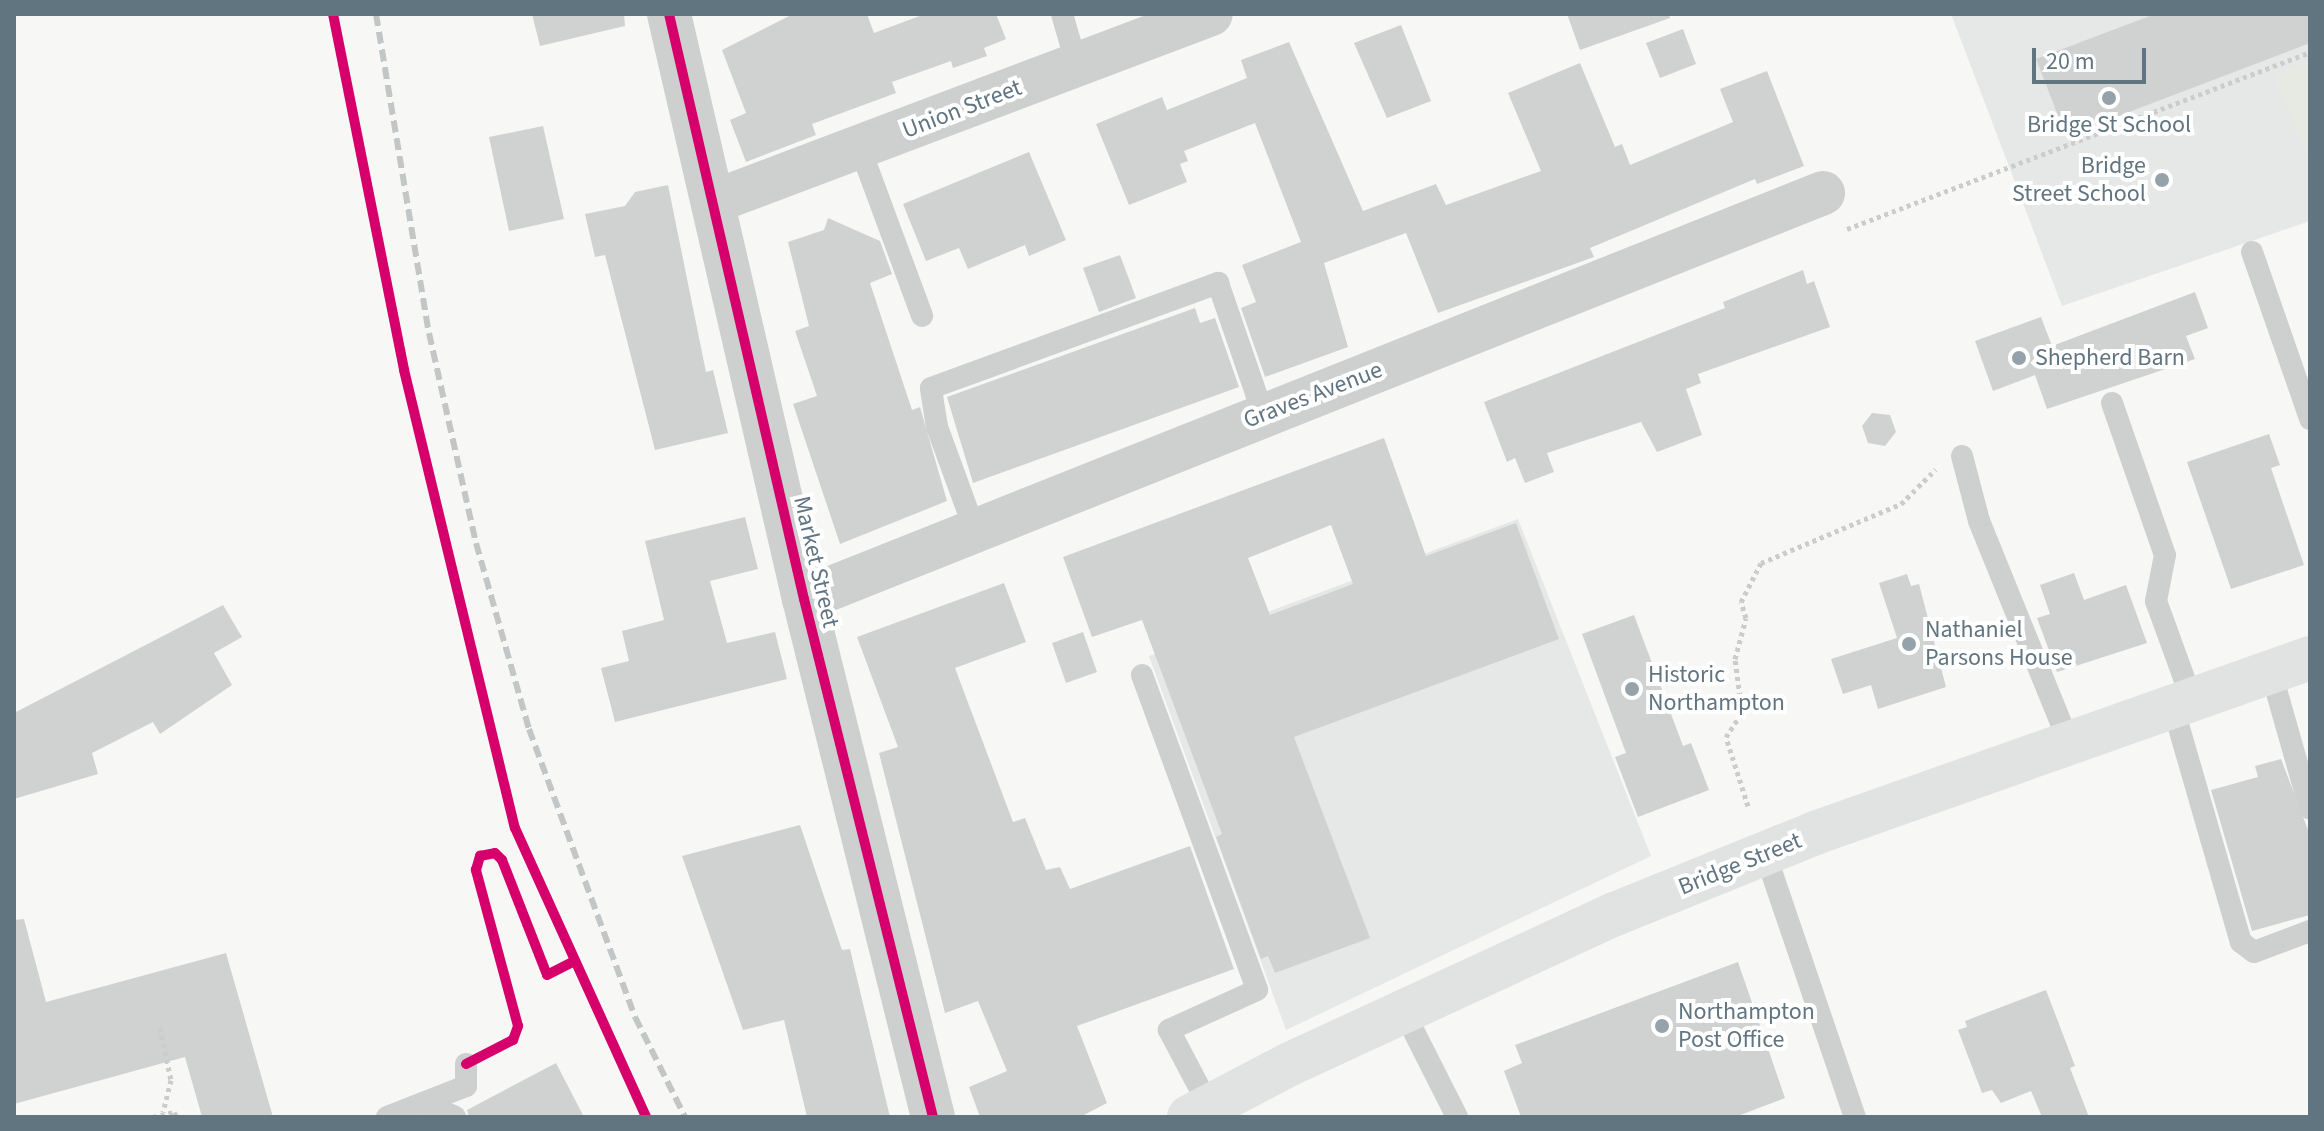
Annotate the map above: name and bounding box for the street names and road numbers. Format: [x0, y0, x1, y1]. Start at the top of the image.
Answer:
street label: Union Street [898, 73, 1026, 145]
street label: Graves Avenue [1239, 355, 1387, 435]
street label: Market Street [787, 493, 845, 631]
street label: Bridge Street [1674, 826, 1806, 902]

